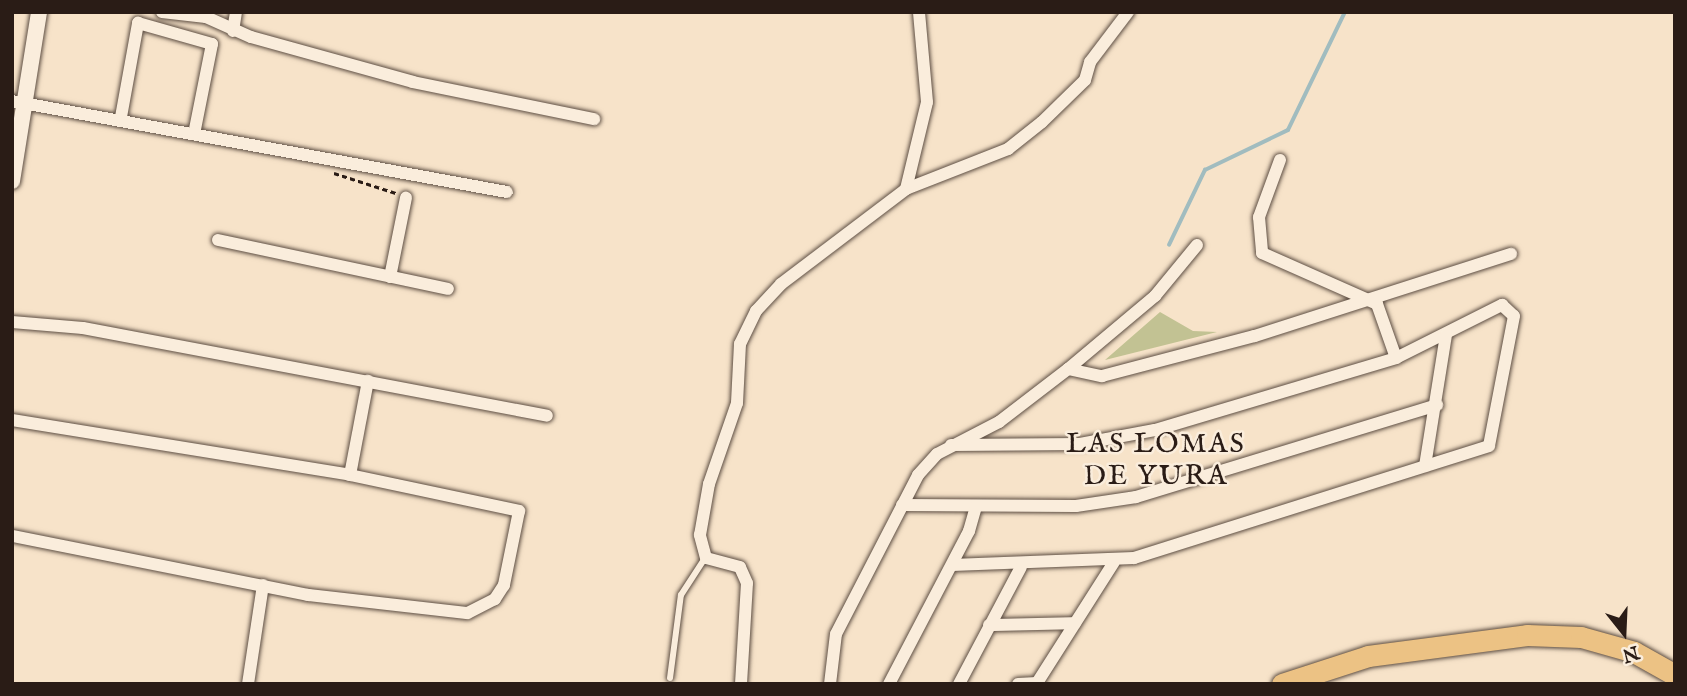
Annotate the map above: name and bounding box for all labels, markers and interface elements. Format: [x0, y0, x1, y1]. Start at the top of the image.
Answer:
district label: LAS LOMAS DE YURA [1067, 428, 1245, 494]
north arrow [1589, 598, 1659, 668]
text: N [1619, 639, 1642, 667]

